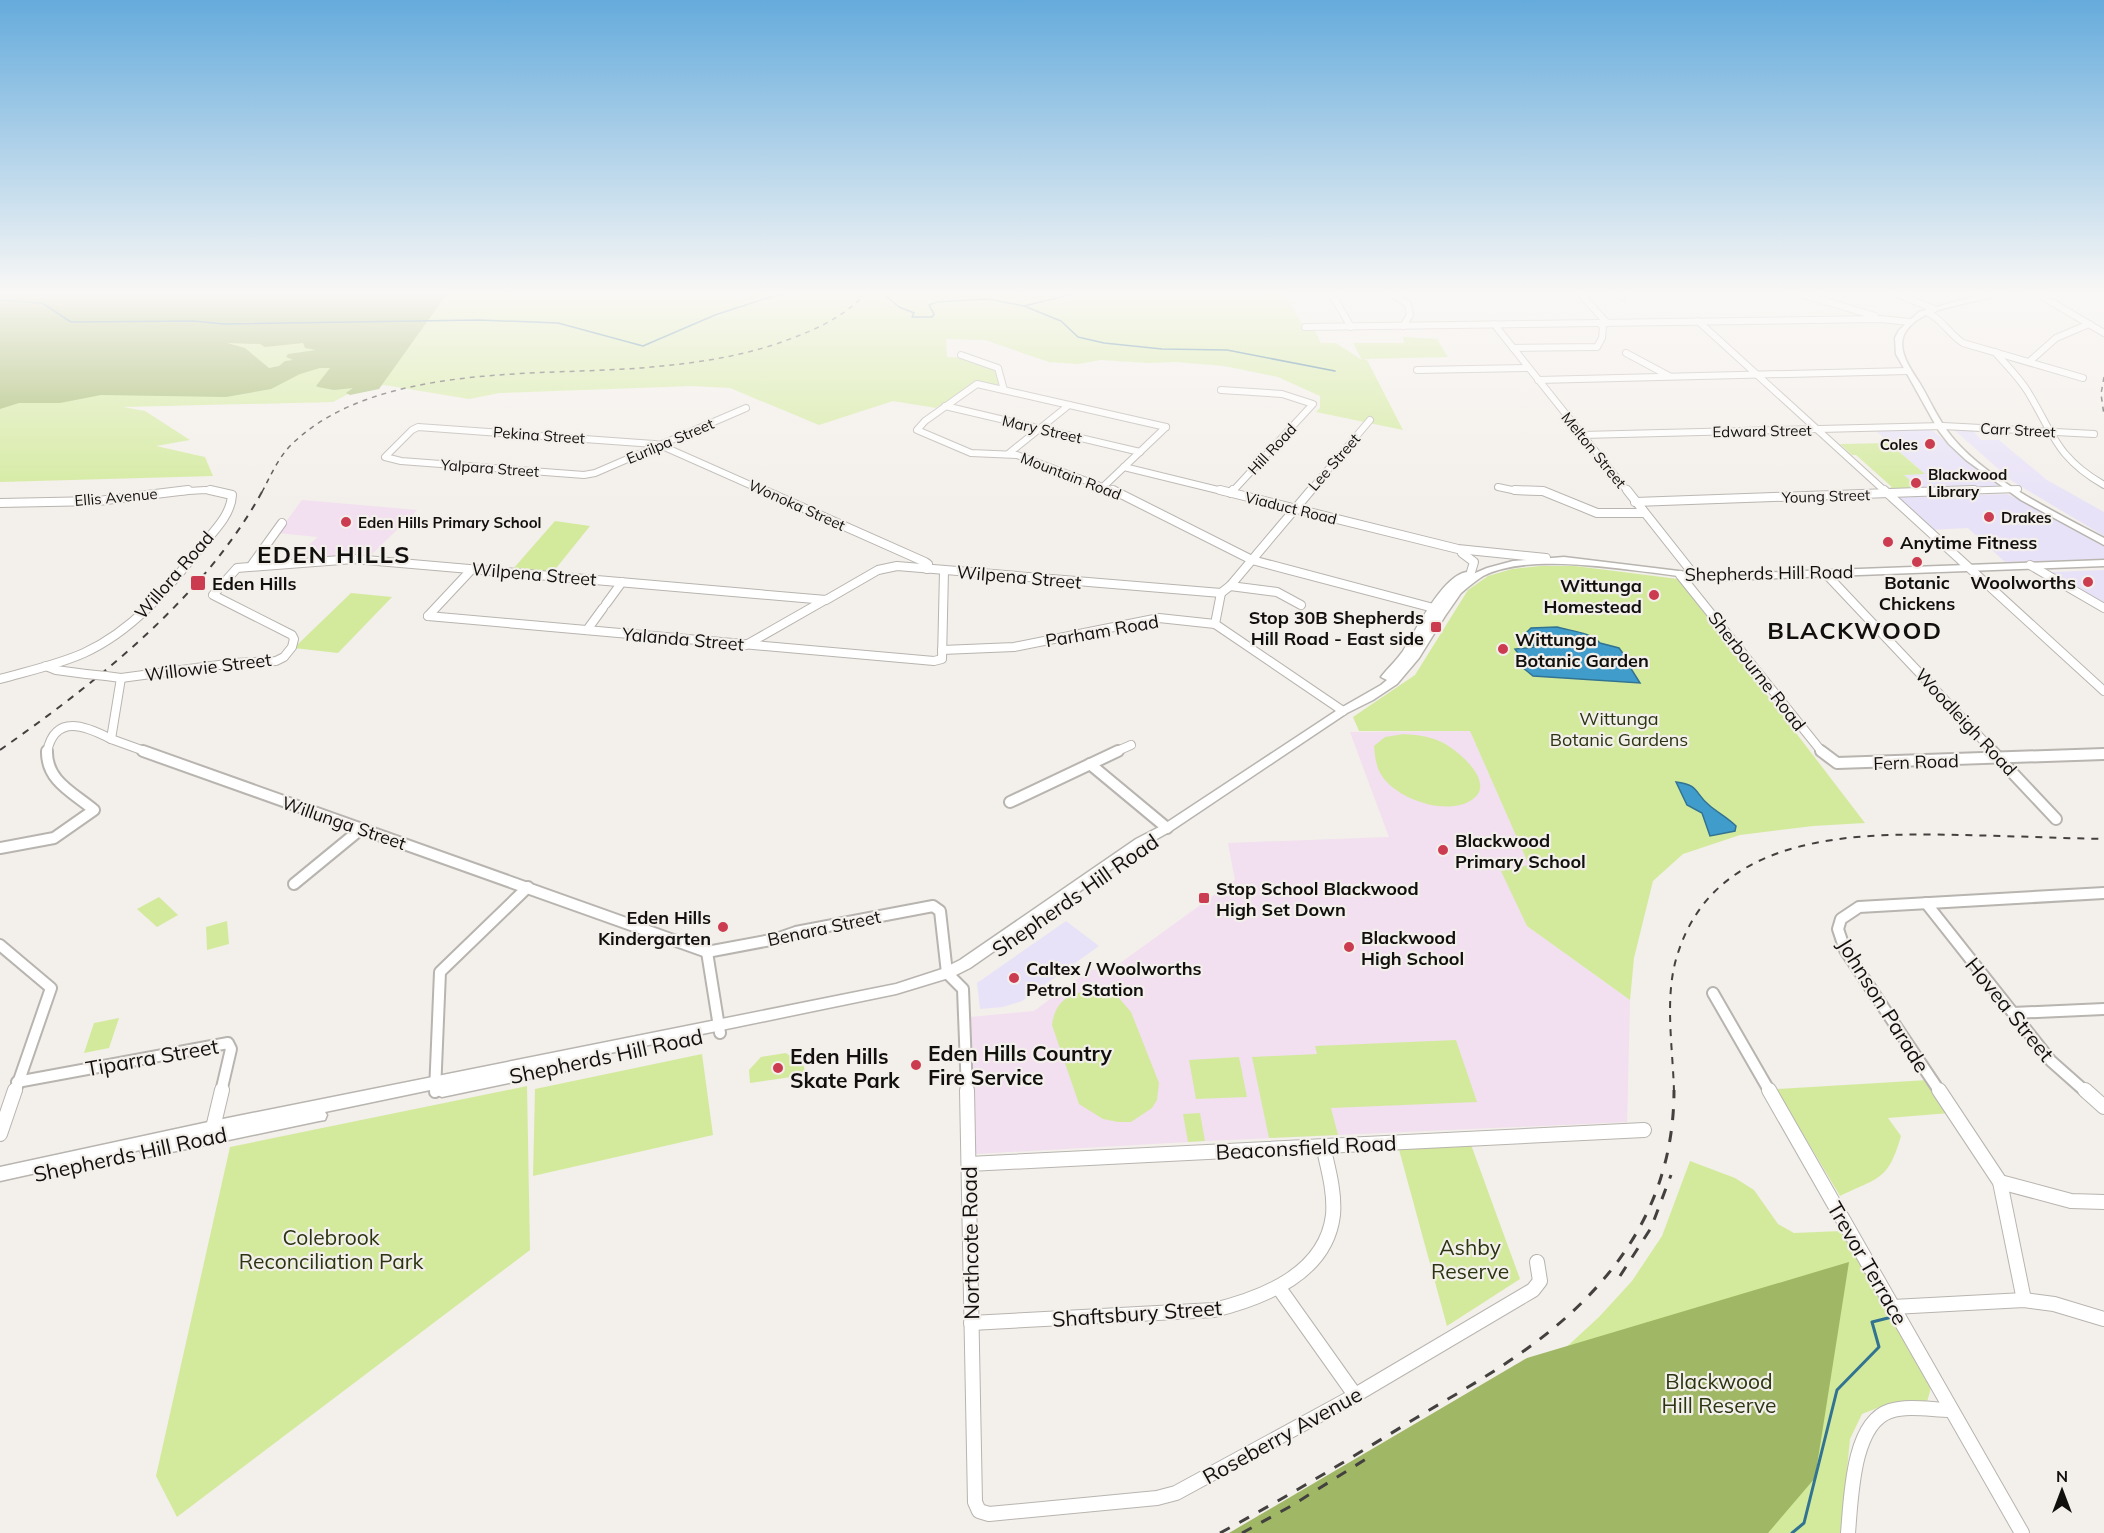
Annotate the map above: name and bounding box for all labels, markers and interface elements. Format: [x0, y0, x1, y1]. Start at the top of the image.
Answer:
street label: Melton Street [1558, 408, 1630, 492]
street label: Mary Street [1000, 411, 1084, 447]
street label: Eurilpa Street [623, 414, 717, 468]
street label: Carr Street [1980, 419, 2056, 441]
street label: Hill Road [1244, 420, 1300, 478]
street label: Edward Street [1712, 421, 1812, 441]
street label: Pekina Street [492, 422, 586, 448]
street label: Lee Street [1304, 429, 1364, 495]
place label: Coles [1880, 435, 1918, 454]
marker: Coles [1923, 437, 1937, 451]
street label: Mountain Road [1018, 448, 1124, 504]
street label: Yalpara Street [439, 455, 540, 481]
place label: Blackwood Library [1928, 465, 2007, 501]
street label: Wonoka Street [746, 475, 848, 535]
marker: Blackwood Library [1909, 476, 1923, 490]
street label: Ellis Avenue [74, 484, 158, 510]
street label: Young Street [1781, 485, 1870, 507]
street label: Viaduct Road [1243, 487, 1339, 529]
place label: Drakes [2001, 508, 2051, 527]
marker: Drakes [1982, 510, 1996, 524]
place label: Eden Hills Primary School [358, 513, 542, 532]
marker: Eden Hills Primary School [339, 515, 353, 529]
street label: Willora Road [129, 526, 219, 624]
place label: Anytime Fitness [1900, 531, 2037, 554]
marker: Anytime Fitness [1881, 535, 1895, 549]
district label: EDEN HILLS [257, 539, 411, 569]
marker: Botanic Chickens [1910, 555, 1924, 569]
street label: Wilpena Street [471, 557, 597, 591]
street label: Wilpena Street [956, 560, 1082, 594]
street label: Shepherds Hill Road [1684, 560, 1854, 586]
place label: Botanic Chickens [1879, 571, 1955, 615]
place label: Woolworths [1970, 571, 2076, 594]
place label: Eden Hills [212, 572, 297, 595]
marker: Eden Hills [189, 574, 207, 592]
place label: Wittunga Homestead [1544, 574, 1642, 618]
marker: Woolworths [2081, 575, 2095, 589]
marker: Wittunga Homestead [1647, 588, 1661, 602]
place label: Stop 30B Shepherds Hill Road - East side [1249, 606, 1424, 650]
street label: Sherbourne Road [1703, 607, 1811, 735]
street label: Parham Road [1044, 610, 1160, 652]
district label: BLACKWOOD [1767, 615, 1943, 645]
marker: Stop 30B Shepherds Hill Road - East side [1429, 620, 1443, 634]
street label: Yalanda Street [620, 622, 745, 656]
place label: Wittunga Botanic Garden [1515, 628, 1649, 672]
marker: Wittunga Botanic Garden [1496, 642, 1510, 656]
street label: Willowie Street [143, 648, 273, 686]
street label: Woodleigh Road [1910, 663, 2022, 781]
park label: Wittunga Botanic Gardens [1550, 707, 1688, 751]
street label: Fern Road [1873, 749, 1959, 775]
street label: Willunga Street [279, 791, 409, 855]
street label: Shepherds Hill Road [987, 828, 1163, 962]
place label: Blackwood Primary School [1455, 829, 1586, 873]
marker: Blackwood Primary School [1436, 843, 1450, 857]
place label: Stop School Blackwood High Set Down [1216, 877, 1419, 921]
marker: Stop School Blackwood High Set Down [1197, 891, 1211, 905]
street label: Benara Street [765, 905, 883, 951]
place label: Eden Hills Kindergarten [598, 906, 711, 950]
marker: Eden Hills Kindergarten [716, 920, 730, 934]
place label: Blackwood High School [1361, 926, 1464, 970]
street label: Johnson Parade [1832, 933, 1936, 1077]
marker: Blackwood High School [1342, 940, 1356, 954]
street label: Hovea Street [1960, 952, 2060, 1066]
place label: Caltex / Woolworths Petrol Station [1026, 957, 1202, 1001]
marker: Caltex / Woolworths Petrol Station [1007, 971, 1021, 985]
street label: Shepherds Hill Road [507, 1023, 705, 1089]
street label: Tiparra Street [84, 1033, 220, 1081]
place label: Eden Hills Country Fire Service [928, 1040, 1112, 1090]
place label: Eden Hills Skate Park [790, 1043, 900, 1093]
marker: Eden Hills Country Fire Service [909, 1058, 923, 1072]
marker: Eden Hills Skate Park [771, 1061, 785, 1075]
street label: Shepherds Hill Road [31, 1121, 229, 1187]
street label: Beaconsfield Road [1215, 1129, 1397, 1165]
street label: Northcote Road [956, 1166, 984, 1320]
street label: Trevor Terrace [1822, 1197, 1914, 1329]
park label: Colebrook Reconciliation Park [239, 1224, 423, 1274]
park label: Ashby Reserve [1431, 1234, 1509, 1284]
street label: Shaftsbury Street [1051, 1294, 1223, 1332]
park label: Blackwood Hill Reserve [1662, 1368, 1776, 1418]
street label: Roseberry Avenue [1198, 1381, 1366, 1489]
north arrow [2032, 1461, 2092, 1521]
text: N [2056, 1466, 2068, 1486]

